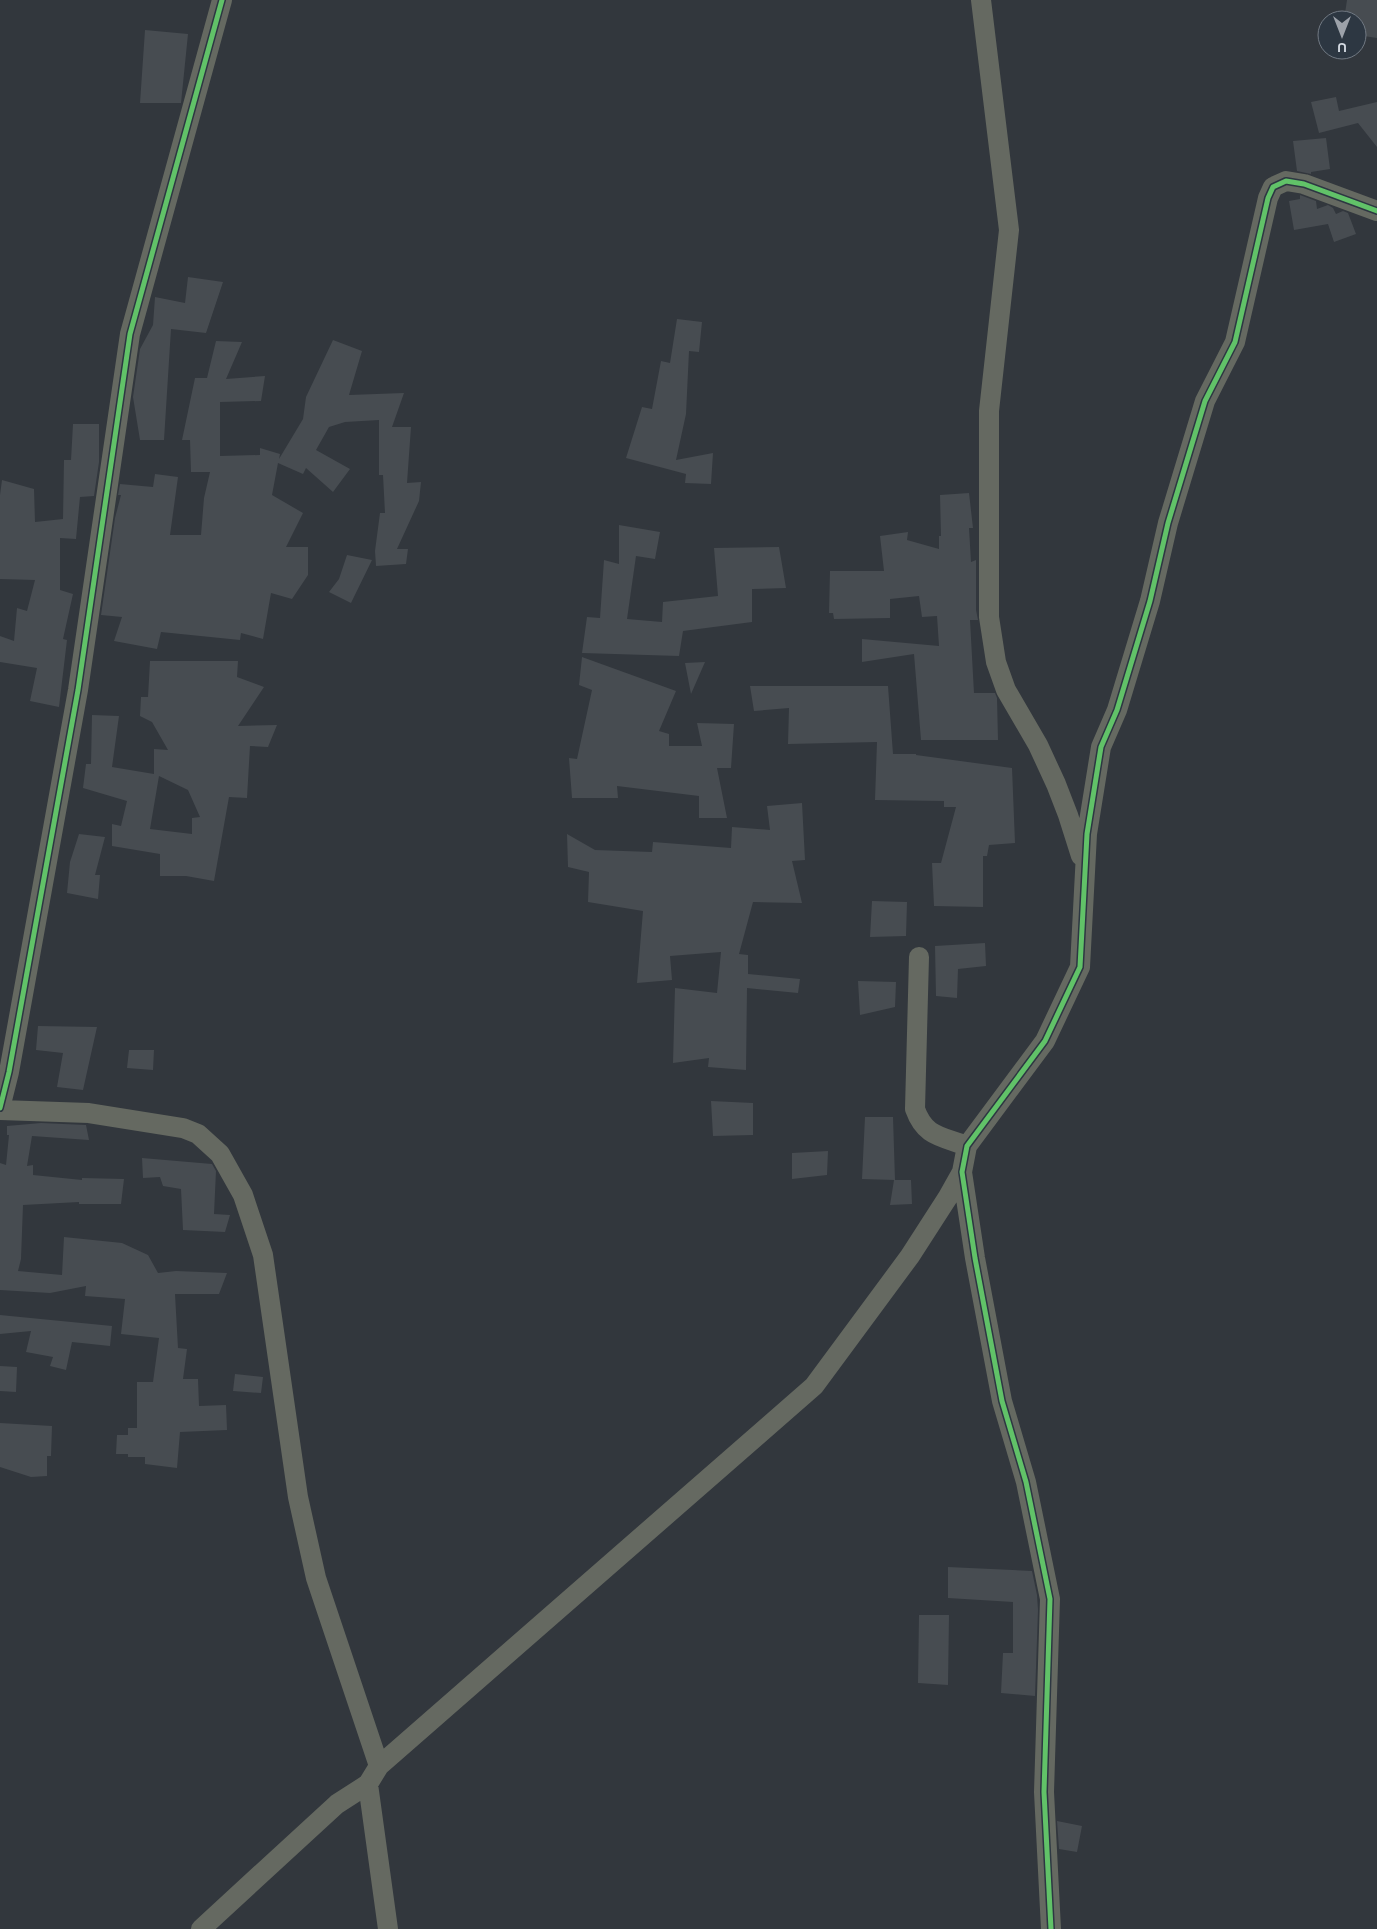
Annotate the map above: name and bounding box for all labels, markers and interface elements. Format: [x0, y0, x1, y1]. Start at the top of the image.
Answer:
north arrow [1317, 10, 1367, 60]
text: U [1337, 38, 1347, 55]

